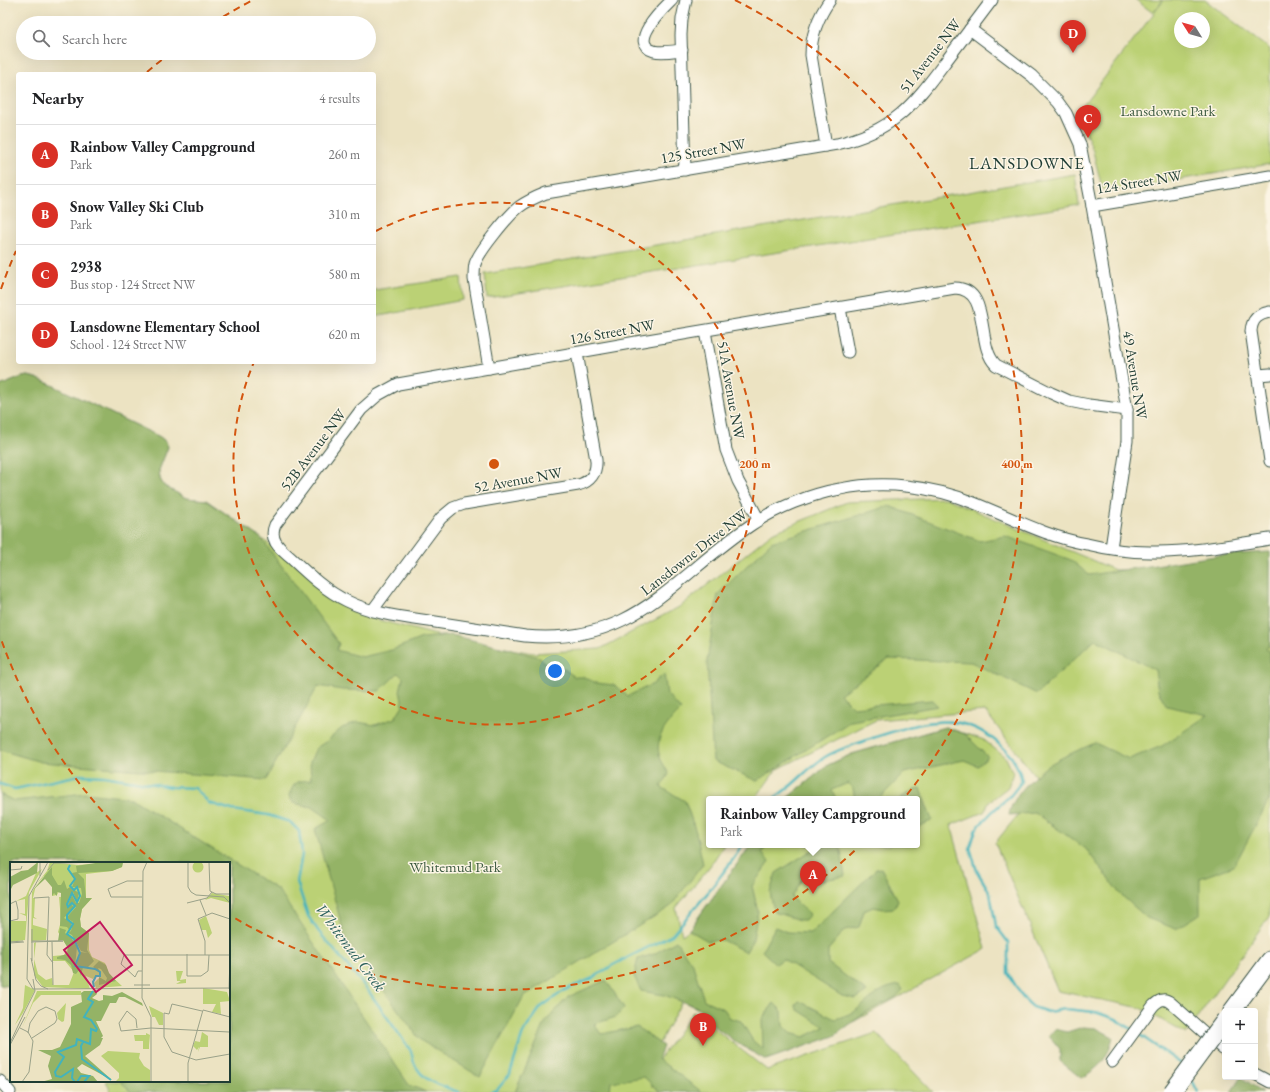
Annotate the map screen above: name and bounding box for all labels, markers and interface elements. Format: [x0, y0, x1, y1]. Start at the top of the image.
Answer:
north arrow [1174, 12, 1210, 48]
street label: 51 Avenue NW [895, 15, 965, 97]
search box [16, 16, 376, 60]
pin: D [1060, 20, 1086, 53]
icon: search [30, 27, 52, 49]
text: Search here [62, 29, 127, 48]
text: Nearby [32, 87, 84, 109]
text: 4 results [319, 90, 360, 107]
park label: Lansdowne Park [1121, 101, 1216, 120]
pin: C [1075, 105, 1101, 138]
street label: 125 Street NW [659, 134, 747, 167]
text: Rainbow Valley Campground [70, 137, 255, 156]
text: A [40, 146, 50, 163]
text: 260 m [329, 146, 360, 163]
district label: LANSDOWNE [969, 152, 1085, 174]
text: Park [70, 156, 92, 173]
street label: 124 Street NW [1095, 165, 1183, 198]
text: Snow Valley Ski Club [70, 197, 204, 216]
text: B [41, 206, 49, 223]
text: 310 m [329, 206, 360, 223]
text: Park [70, 216, 92, 233]
text: 2938 [70, 257, 102, 276]
text: C [40, 266, 50, 283]
text: 580 m [329, 266, 360, 283]
text: Bus stop · 124 Street NW [70, 276, 195, 293]
street label: 126 Street NW [568, 315, 656, 348]
text: Lansdowne Elementary School [70, 317, 260, 336]
text: D [40, 326, 50, 343]
text: 620 m [329, 326, 360, 343]
street label: 49 Avenue NW [1119, 329, 1152, 421]
text: School · 124 Street NW [70, 336, 186, 353]
street label: 51A Avenue NW [714, 339, 750, 441]
street label: 52B Avenue NW [276, 405, 350, 495]
text: 200 m [739, 456, 771, 472]
text: 400 m [1001, 456, 1033, 472]
centre of rings [487, 457, 501, 471]
street label: 52 Avenue NW [472, 462, 564, 497]
street label: Lansdowne Drive NW [637, 504, 751, 599]
your location [545, 661, 565, 681]
popup [706, 796, 920, 848]
text: Rainbow Valley Campground [720, 804, 906, 823]
text: Park [720, 823, 742, 840]
park label: Whitemud Park [409, 857, 502, 876]
pin: A [800, 861, 826, 894]
inset map [10, 862, 230, 1082]
water label: Whitemud Creek [310, 899, 391, 996]
map controls [1222, 1008, 1258, 1080]
button: + [1222, 1008, 1258, 1044]
pin: B [690, 1013, 716, 1046]
button: − [1222, 1044, 1258, 1080]

